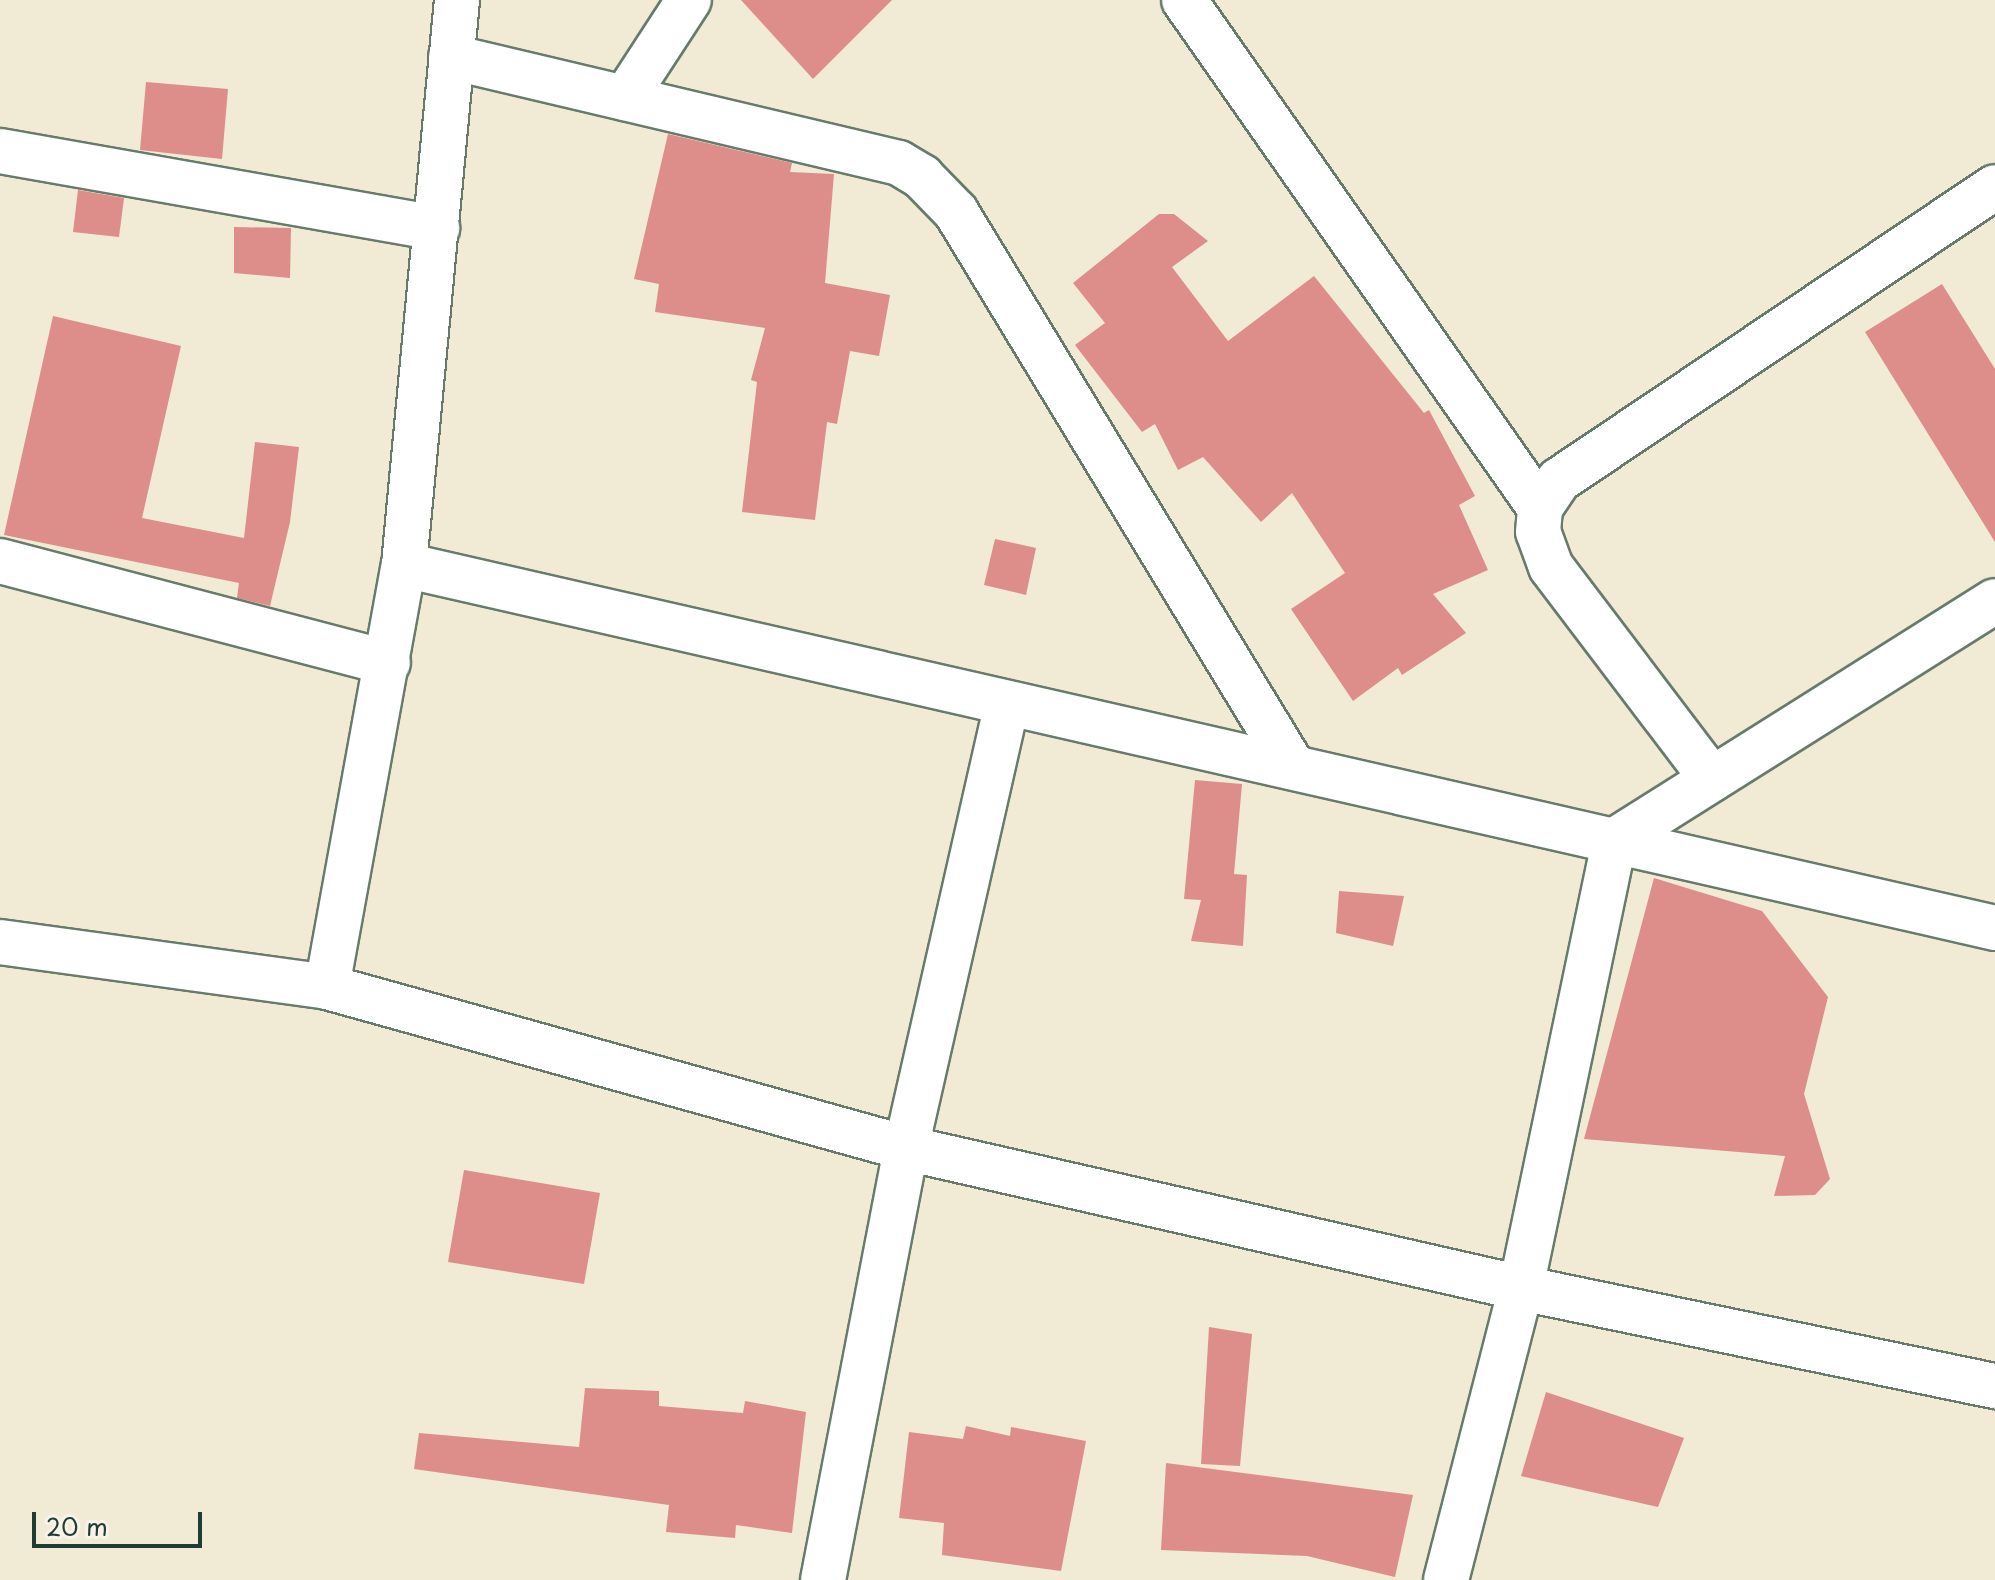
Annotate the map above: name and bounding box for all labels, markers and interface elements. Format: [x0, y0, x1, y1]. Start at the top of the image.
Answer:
scale bar [36, 1496, 206, 1546]
text: 20 m [46, 1508, 108, 1544]

